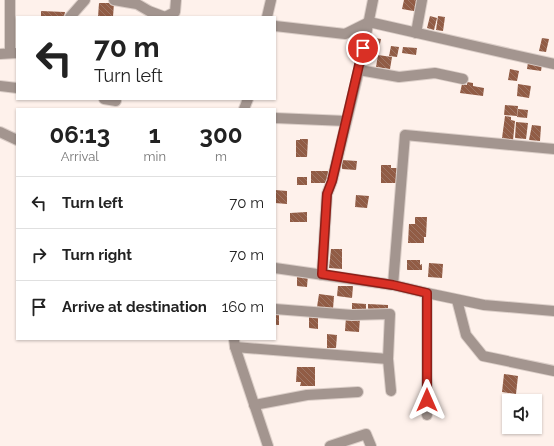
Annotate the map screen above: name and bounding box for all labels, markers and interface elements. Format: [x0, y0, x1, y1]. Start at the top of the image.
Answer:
text: 70 m [94, 31, 160, 64]
pin [346, 31, 380, 65]
icon: left [28, 32, 80, 84]
icon: arrive [352, 37, 374, 59]
text: Turn left [94, 65, 163, 86]
text: 06:13 [50, 120, 110, 149]
text: 1 [149, 120, 161, 149]
text: 300 [200, 120, 242, 149]
text: Arrival [61, 149, 99, 164]
text: min [144, 149, 166, 164]
text: m [215, 149, 227, 164]
icon: left [28, 192, 50, 214]
text: Turn left [62, 194, 123, 212]
text: 70 m [229, 194, 264, 212]
icon: right [28, 244, 50, 266]
text: Turn right [62, 246, 132, 264]
text: 70 m [229, 246, 264, 264]
icon: arrive [28, 296, 50, 318]
text: Arrive at destination [62, 298, 207, 316]
text: 160 m [222, 298, 264, 316]
position arrow [406, 379, 448, 421]
map controls [502, 394, 542, 434]
button: sound [502, 394, 542, 434]

